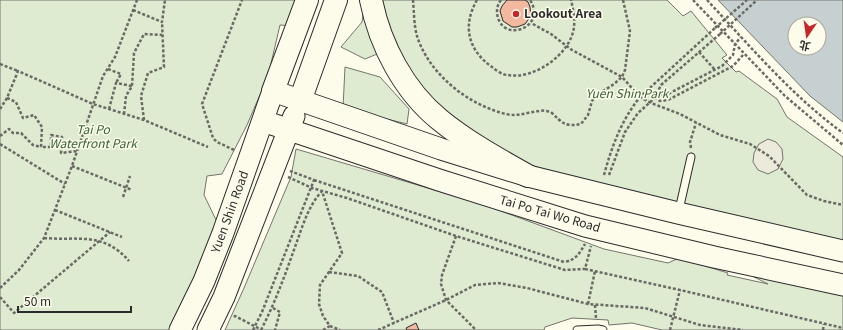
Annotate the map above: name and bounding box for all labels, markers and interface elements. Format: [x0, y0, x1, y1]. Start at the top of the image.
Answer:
place label: Lookout Area [524, 4, 602, 21]
marker: Lookout Area [511, 9, 521, 19]
north arrow [787, 16, 827, 56]
text: 北 [797, 38, 812, 56]
park label: Yuen Shin Park [586, 84, 670, 101]
park label: Tai Po Waterfront Park [49, 120, 138, 151]
street label: Yuen Shin Road [206, 168, 251, 256]
street label: Tai Po Tai Wo Road [498, 190, 603, 235]
scale bar [18, 288, 131, 314]
text: 50 m [24, 292, 51, 309]

